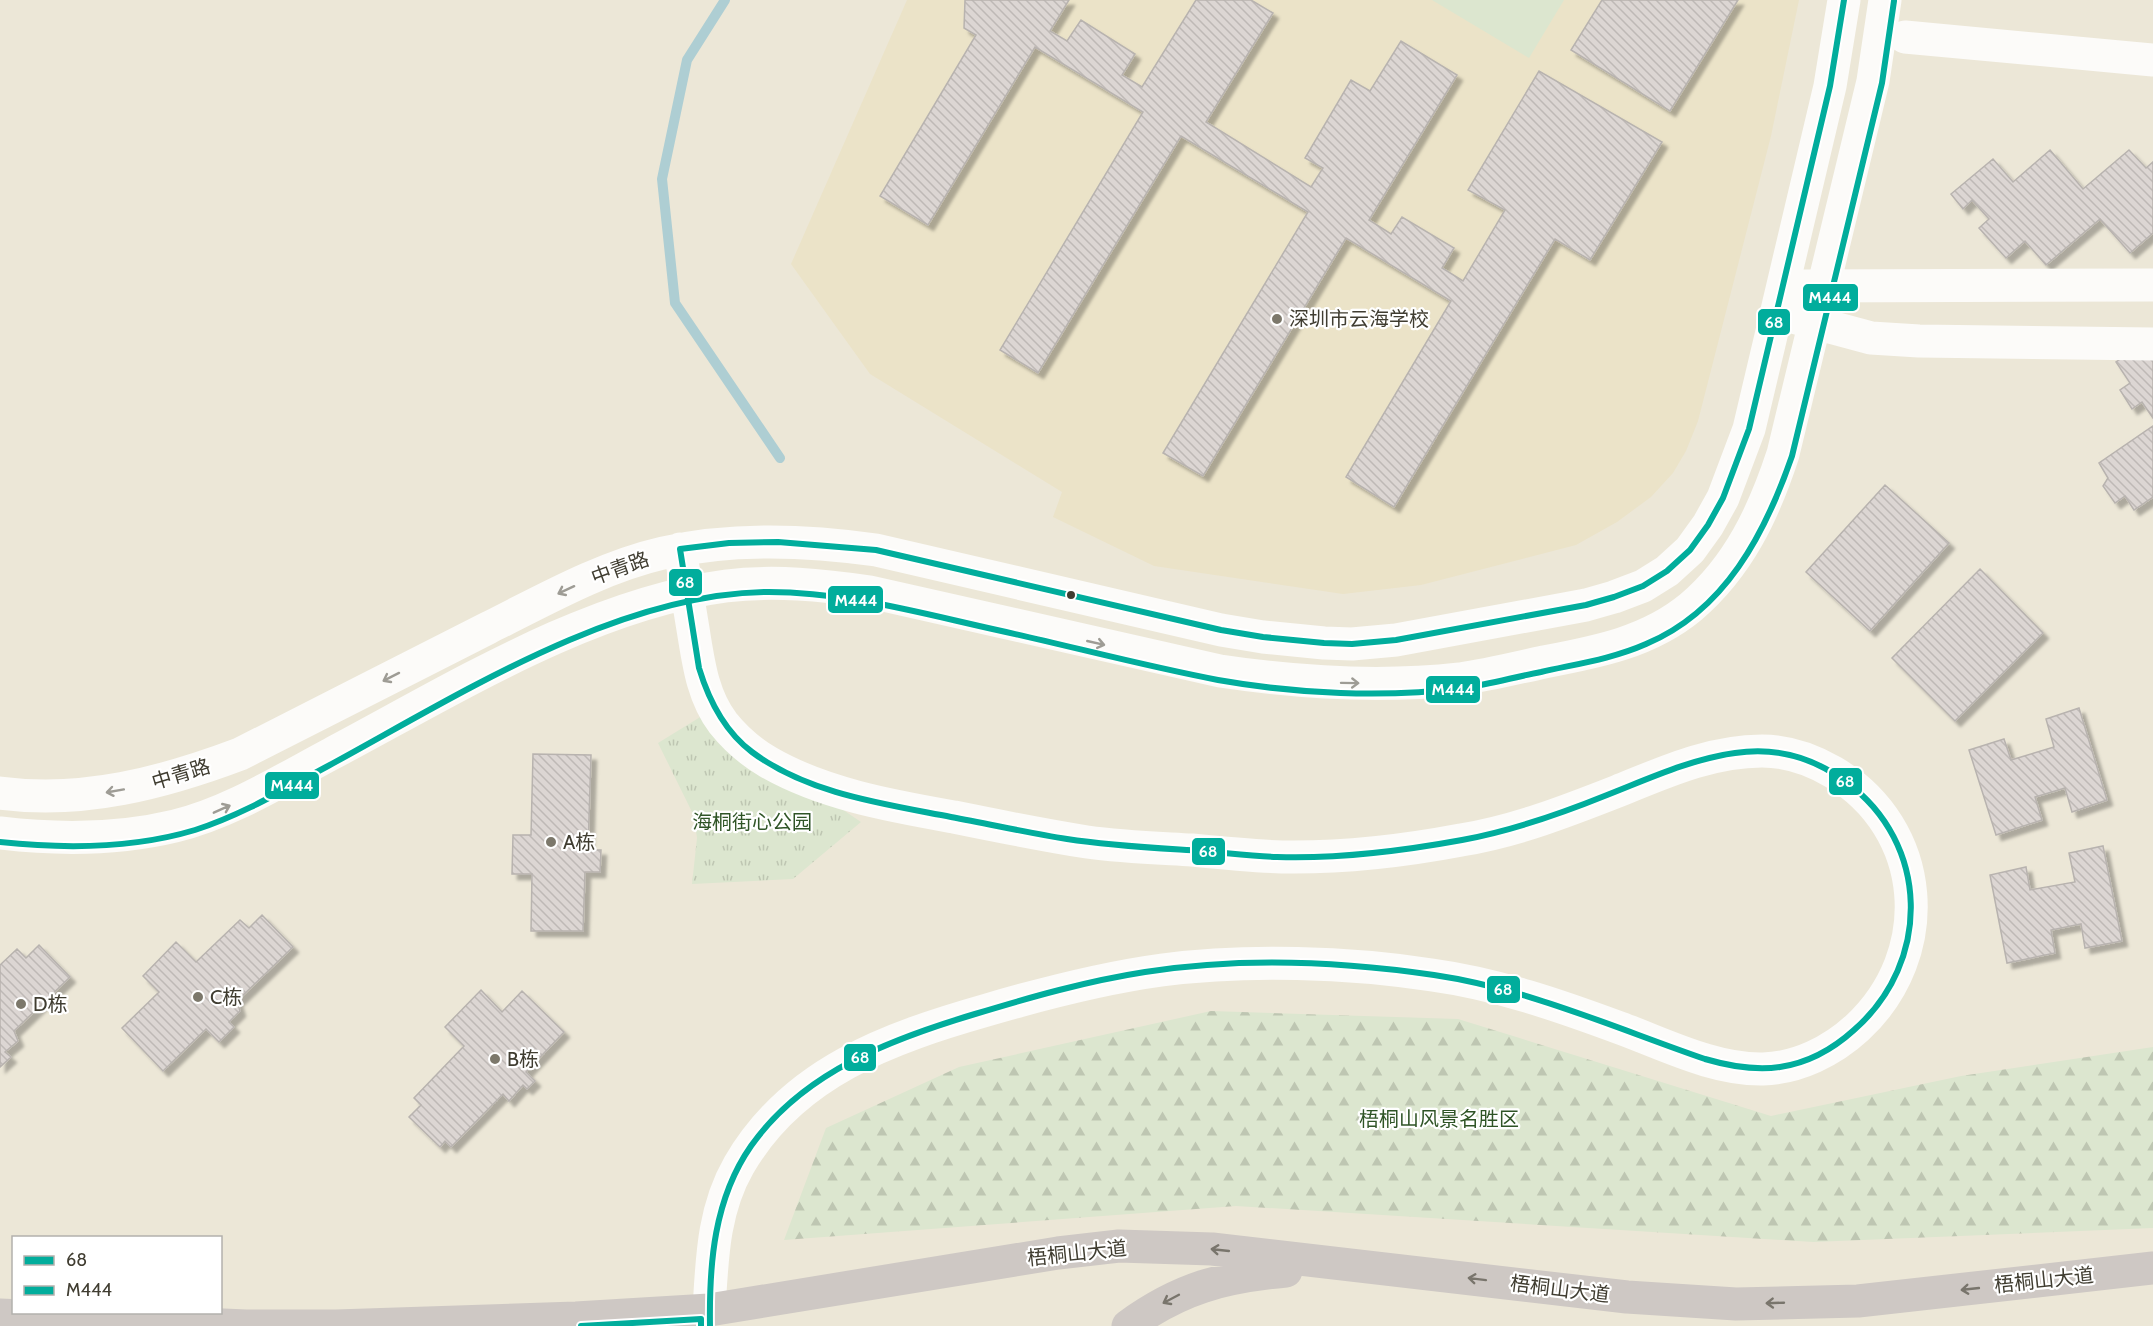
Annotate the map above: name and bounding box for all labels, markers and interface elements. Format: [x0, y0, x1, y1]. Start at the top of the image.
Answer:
line badge: M444 [1802, 283, 1859, 312]
text: M444 [1808, 288, 1852, 307]
place label: 深圳市云海学校 [1289, 307, 1429, 331]
line badge: 68 [1757, 308, 1791, 336]
marker: 深圳市云海学校 [1270, 312, 1284, 326]
text: 68 [1765, 313, 1783, 332]
street label: 中青路 [588, 546, 652, 590]
line badge: 68 [668, 568, 703, 597]
text: 68 [676, 573, 694, 592]
one-way arrow [557, 585, 575, 597]
line badge: M444 [827, 585, 884, 614]
unlabelled marker [1065, 589, 1077, 601]
text: M444 [834, 591, 878, 610]
one-way arrow [1086, 637, 1105, 649]
one-way arrow [383, 672, 401, 684]
line badge: M444 [1425, 675, 1481, 704]
one-way arrow [1339, 677, 1359, 689]
text: M444 [1431, 680, 1475, 699]
street label: 中青路 [149, 754, 213, 794]
line badge: 68 [1828, 767, 1863, 796]
line badge: M444 [264, 771, 320, 800]
text: 68 [1836, 772, 1854, 791]
text: M444 [270, 776, 314, 795]
one-way arrow [106, 786, 126, 797]
one-way arrow [213, 803, 231, 814]
park label: 海桐街心公园 [692, 810, 812, 834]
place label: A栋 [563, 830, 595, 854]
marker: A栋 [544, 835, 558, 849]
line badge: 68 [1191, 837, 1226, 866]
text: 68 [1199, 842, 1217, 861]
line badge: 68 [1486, 975, 1521, 1004]
text: 68 [1494, 980, 1512, 999]
place label: C栋 [210, 985, 242, 1009]
marker: C栋 [191, 990, 205, 1004]
place label: D栋 [33, 992, 68, 1016]
marker: D栋 [14, 997, 28, 1011]
line badge: 68 [843, 1043, 877, 1072]
place label: B栋 [507, 1047, 539, 1071]
text: 68 [851, 1048, 869, 1067]
marker: B栋 [488, 1052, 502, 1066]
park label: 梧桐山风景名胜区 [1359, 1107, 1519, 1131]
legend [12, 1236, 222, 1314]
street label: 梧桐山大道 [1026, 1236, 1128, 1270]
one-way arrow [1211, 1244, 1231, 1255]
text: 68 [66, 1249, 87, 1271]
street label: 梧桐山大道 [1993, 1263, 2095, 1297]
street label: 梧桐山大道 [1509, 1271, 1611, 1307]
one-way arrow [1467, 1273, 1487, 1284]
text: M444 [66, 1279, 112, 1301]
one-way arrow [1960, 1283, 1980, 1294]
one-way arrow [1163, 1293, 1180, 1305]
one-way arrow [1766, 1298, 1786, 1309]

